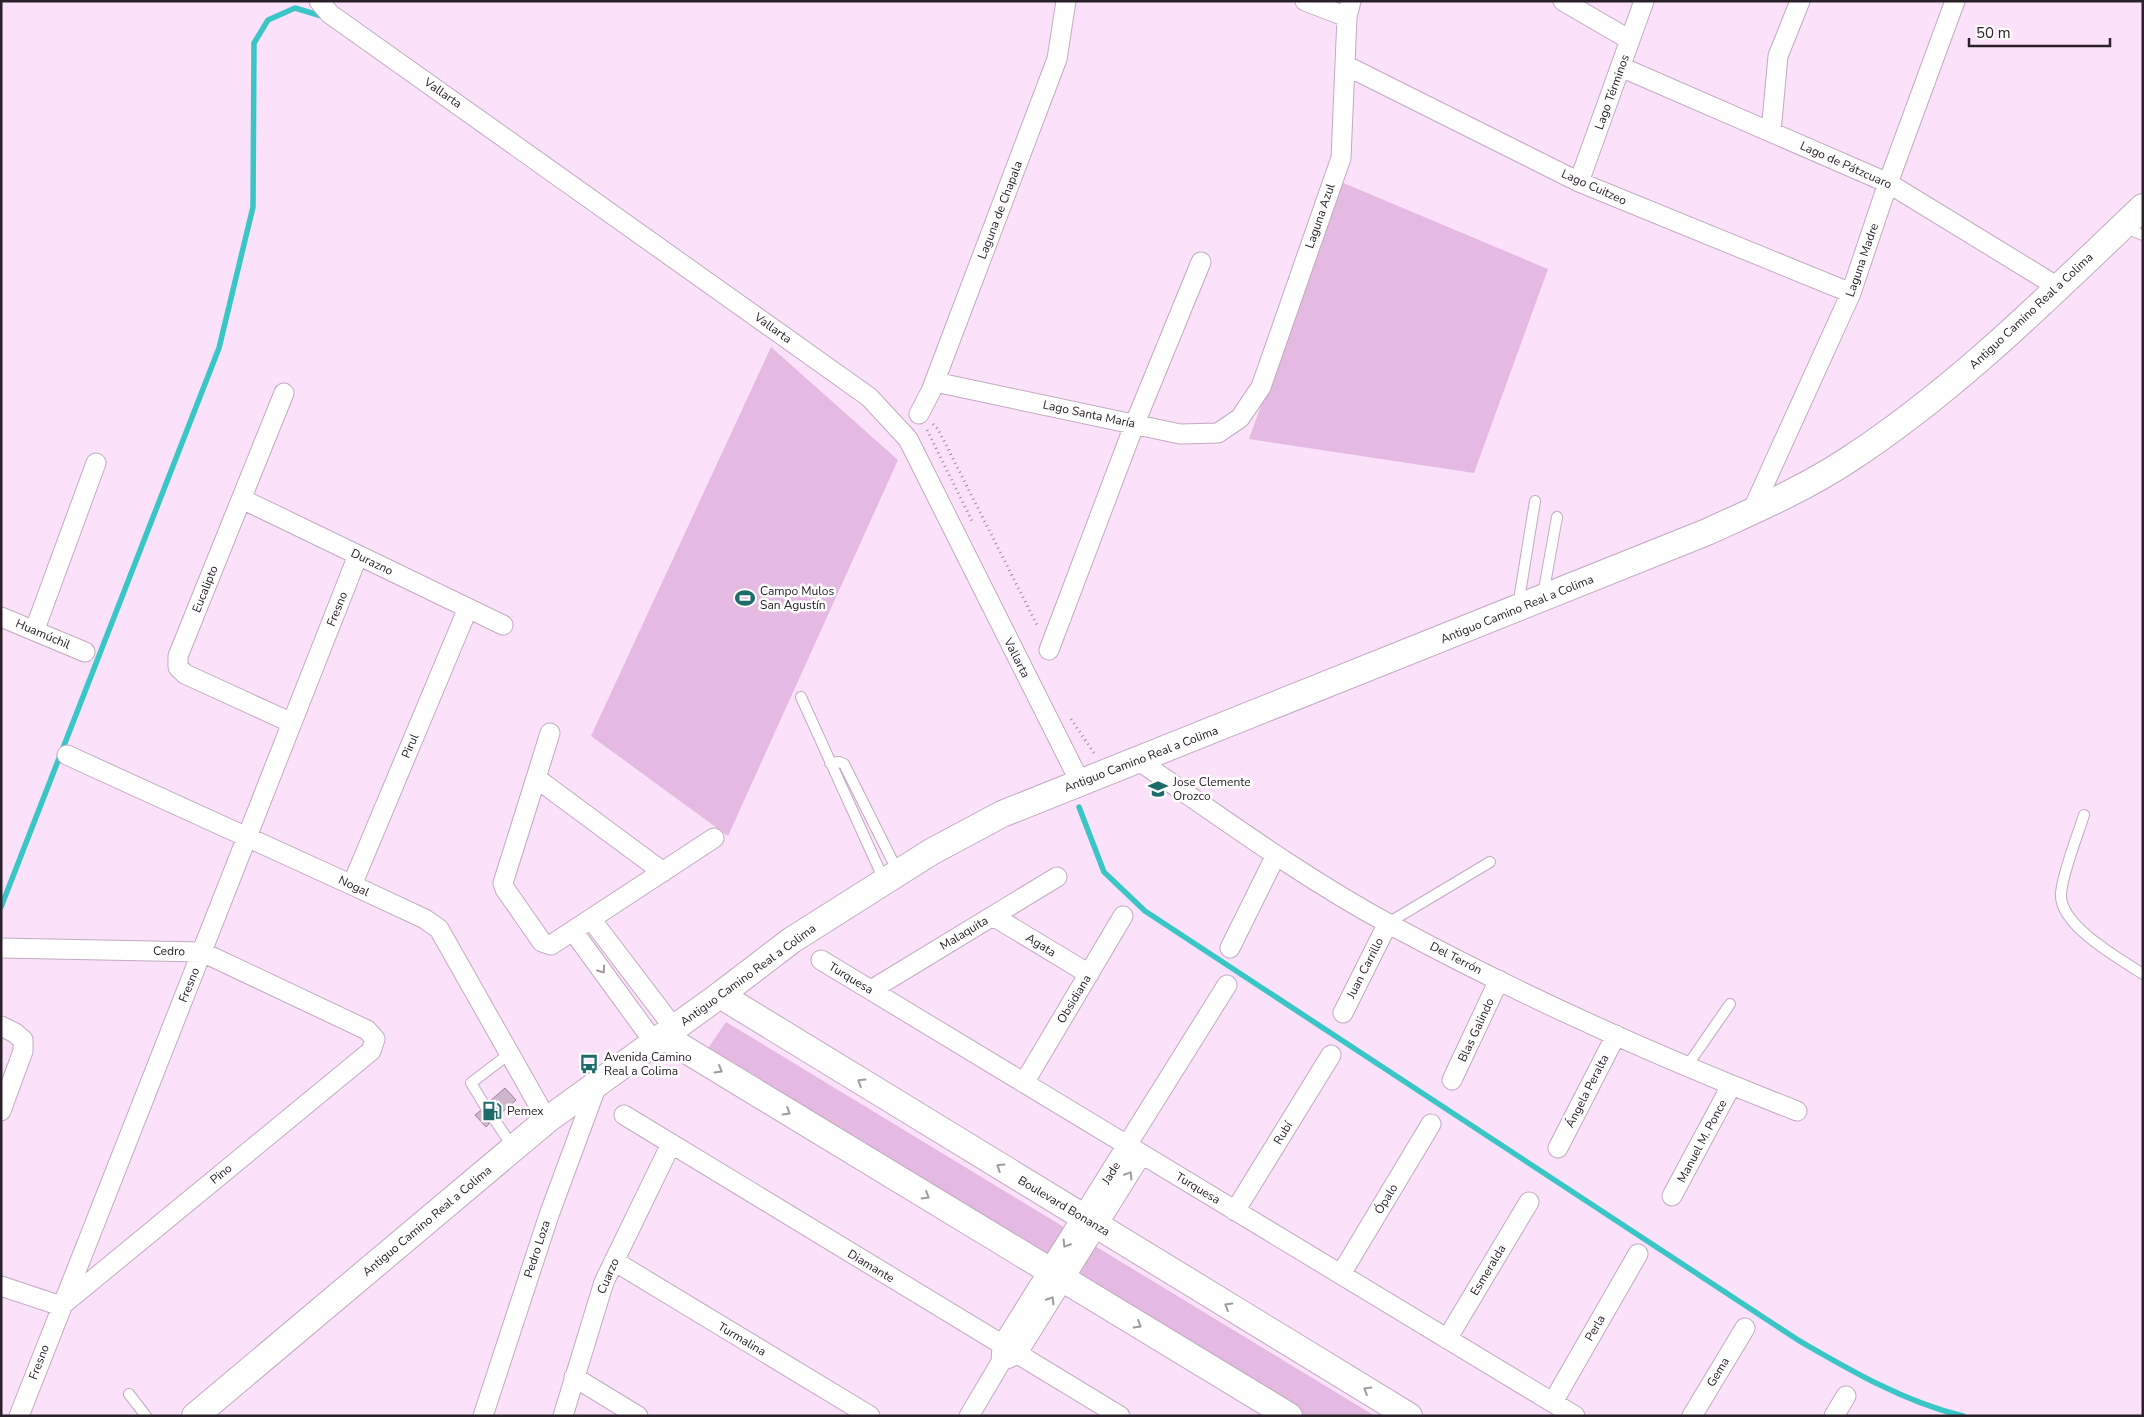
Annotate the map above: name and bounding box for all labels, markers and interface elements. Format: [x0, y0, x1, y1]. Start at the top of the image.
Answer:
scale bar [1969, 15, 2110, 47]
text: 50 m [1976, 23, 2011, 43]
street label: Lago Términos [1591, 52, 1633, 132]
street label: Vallarta [420, 74, 465, 112]
street label: Lago de Pátzcuaro [1798, 138, 1895, 193]
street label: Laguna de Chapala [974, 159, 1026, 261]
street label: Lago Cuitzeo [1559, 165, 1629, 209]
street label: Laguna Azul [1301, 181, 1339, 251]
street label: Laguna Madre [1842, 221, 1882, 299]
street label: Antiguo Camino Real a Colima [1966, 249, 2096, 373]
street label: Vallarta [750, 308, 795, 347]
street label: Lago Santa María [1041, 396, 1137, 432]
street label: Durazno [348, 545, 396, 579]
street label: Eucalipto [188, 563, 222, 615]
street label: Antiguo Camino Real a Colima [1438, 571, 1596, 647]
place label: Campo Mulos San Agustín [760, 583, 834, 613]
sports icon: Campo Mulos San Agustín [734, 587, 756, 609]
street label: Fresno [323, 589, 351, 629]
street label: Huamúchil [13, 615, 73, 653]
street label: Vallarta [1000, 635, 1034, 681]
street label: Antiguo Camino Real a Colima [1062, 722, 1220, 796]
street label: Pirul [398, 731, 422, 761]
place label: Jose Clemente Orozco [1172, 774, 1251, 804]
school or university icon: Jose Clemente Orozco [1147, 778, 1169, 800]
street label: Nogal [336, 872, 373, 900]
street label: Malaquita [937, 912, 991, 954]
street label: Antiguo Camino Real a Colima [677, 920, 819, 1030]
street label: Agata [1023, 930, 1059, 960]
street label: Juan Carrillo [1342, 935, 1387, 1002]
street label: Del Terrón [1427, 938, 1485, 978]
street label: Cedro [153, 943, 185, 959]
street label: Turquesa [826, 958, 876, 998]
one-way arrow [596, 964, 605, 974]
street label: Fresno [175, 965, 203, 1005]
street label: Obsidiana [1053, 972, 1095, 1026]
street label: Blas Galindo [1454, 995, 1498, 1065]
place label: Avenida Camino Real a Colima [604, 1049, 692, 1079]
street label: Ángela Peralta [1562, 1052, 1612, 1130]
bus stop icon: Avenida Camino Real a Colima [578, 1053, 600, 1075]
one-way arrow [714, 1064, 723, 1074]
one-way arrow [858, 1078, 867, 1088]
street label: Manuel M. Ponce [1673, 1097, 1731, 1185]
fuel station icon: Pemex [481, 1100, 503, 1122]
place label: Pemex [507, 1103, 544, 1119]
one-way arrow [781, 1105, 790, 1115]
street label: Rubí [1270, 1117, 1297, 1148]
street label: Jade [1097, 1159, 1124, 1188]
street label: Pino [207, 1160, 236, 1188]
street label: Antiguo Camino Real a Colima [359, 1162, 495, 1280]
one-way arrow [996, 1163, 1005, 1173]
street label: Turquesa [1173, 1168, 1223, 1208]
street label: Boulevard Bonanza [1015, 1172, 1113, 1240]
one-way arrow [1123, 1172, 1132, 1181]
street label: Ópalo [1371, 1181, 1401, 1217]
one-way arrow [920, 1189, 929, 1199]
street label: Pedro Loza [520, 1218, 554, 1280]
one-way arrow [1062, 1239, 1072, 1248]
street label: Esmeralda [1467, 1242, 1509, 1298]
street label: Diamante [845, 1246, 897, 1286]
street label: Cuarzo [593, 1255, 623, 1296]
one-way arrow [1045, 1297, 1054, 1306]
one-way arrow [1225, 1303, 1234, 1313]
street label: Perla [1581, 1312, 1609, 1344]
street label: Turmalina [715, 1318, 769, 1360]
one-way arrow [1133, 1318, 1142, 1328]
street label: Fresno [25, 1342, 53, 1382]
street label: Gema [1703, 1354, 1733, 1390]
one-way arrow [1364, 1387, 1373, 1397]

